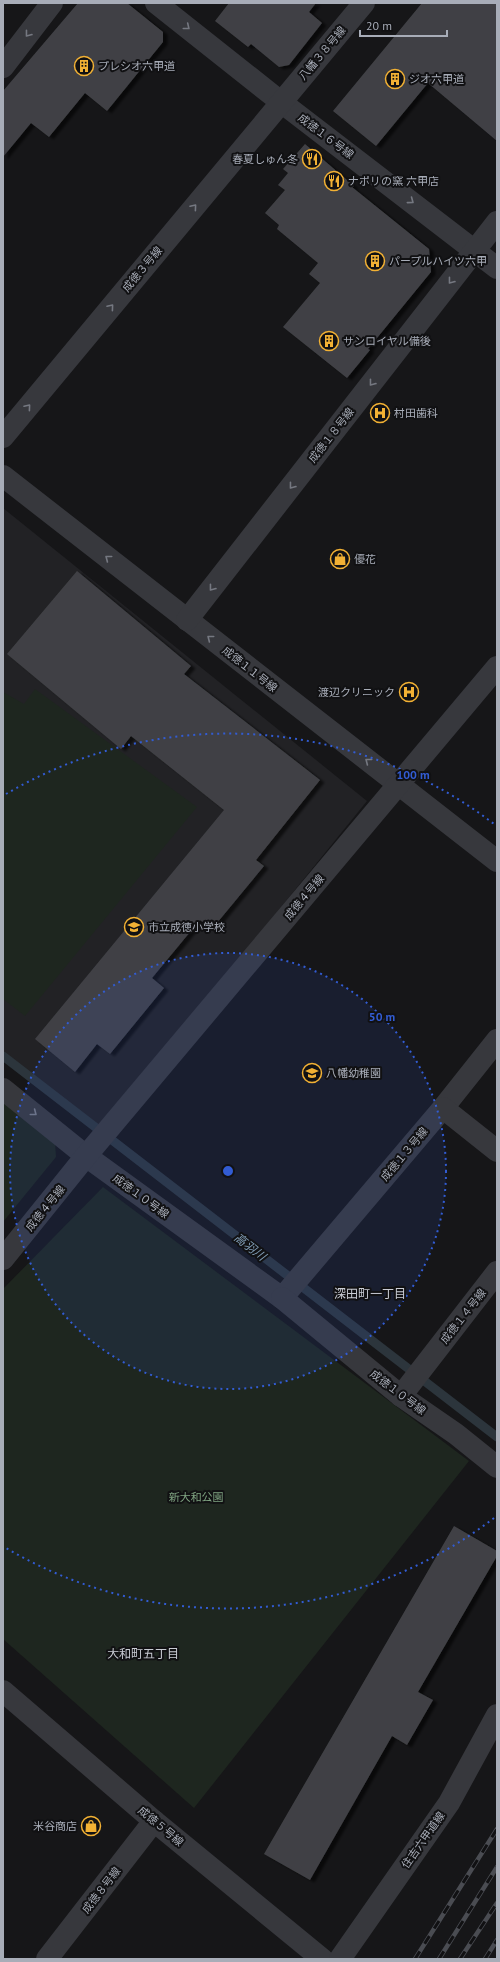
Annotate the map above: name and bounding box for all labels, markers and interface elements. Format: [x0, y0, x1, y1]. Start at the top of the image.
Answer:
scale bar [360, 12, 447, 38]
text: 20 m [366, 18, 392, 33]
one-way arrow [182, 23, 189, 30]
street label: 八幡３８号線 [295, 23, 349, 83]
one-way arrow [26, 29, 33, 36]
building icon: プレシオ六甲道 [73, 55, 95, 77]
place label: プレシオ六甲道 [98, 59, 175, 73]
building icon: ジオ六甲道 [384, 68, 406, 90]
place label: ジオ六甲道 [409, 72, 464, 86]
street label: 成徳１６号線 [295, 111, 357, 161]
restaurant icon: 春夏しゅん冬 [301, 148, 323, 170]
place label: 春夏しゅん冬 [232, 152, 298, 166]
restaurant icon: ナポリの窯 六甲店 [323, 170, 345, 192]
place label: ナポリの窯 六甲店 [348, 174, 439, 188]
one-way arrow [407, 196, 414, 203]
one-way arrow [189, 204, 196, 211]
street label: 成徳３号線 [119, 243, 165, 295]
building icon: パープルハイツ六甲 [364, 250, 386, 272]
place label: パープルハイツ六甲 [389, 254, 487, 268]
one-way arrow [449, 276, 456, 283]
one-way arrow [106, 304, 113, 311]
building icon: サンロイヤル備後 [318, 330, 340, 352]
place label: サンロイヤル備後 [343, 334, 431, 348]
one-way arrow [369, 379, 376, 386]
hospital icon: 村田歯科 [369, 402, 391, 424]
one-way arrow [23, 404, 30, 411]
street label: 成徳１８号線 [305, 405, 357, 465]
place label: 村田歯科 [394, 406, 438, 420]
one-way arrow [290, 481, 297, 488]
shop icon: 優花 [329, 548, 351, 570]
place label: 優花 [354, 552, 376, 566]
one-way arrow [105, 556, 112, 563]
one-way arrow [210, 584, 217, 591]
one-way arrow [208, 636, 215, 643]
street label: 成徳１１号線 [220, 643, 280, 695]
hospital icon: 渡辺クリニック [398, 681, 420, 703]
place label: 渡辺クリニック [318, 685, 395, 699]
one-way arrow [366, 758, 373, 765]
text: 100 m [396, 767, 430, 782]
street label: 成徳４号線 [281, 871, 327, 923]
school or university icon: 市立成徳小学校 [123, 916, 145, 938]
place label: 市立成徳小学校 [148, 920, 225, 934]
text: 50 m [369, 1009, 395, 1024]
school or university icon: 八幡幼稚園 [301, 1062, 323, 1084]
place label: 八幡幼稚園 [326, 1066, 381, 1080]
one-way arrow [29, 1108, 36, 1115]
street label: 成徳１３号線 [377, 1124, 431, 1184]
centre of rings [221, 1164, 235, 1178]
street label: 成徳１０号線 [110, 1171, 172, 1221]
street label: 成徳４号線 [22, 1182, 68, 1234]
water label: 高羽川 [232, 1230, 271, 1265]
district label: 深田町一丁目 [334, 1286, 406, 1301]
street label: 成徳１４号線 [437, 1286, 489, 1346]
street label: 成徳１０号線 [367, 1367, 429, 1417]
park label: 新大和公園 [169, 1490, 224, 1504]
district label: 大和町五丁目 [107, 1646, 179, 1661]
street label: 成徳５号線 [135, 1803, 187, 1849]
street label: 住吉六甲道線 [398, 1809, 448, 1871]
shop icon: 米谷商店 [80, 1815, 102, 1837]
place label: 米谷商店 [33, 1819, 77, 1833]
street label: 成徳８号線 [79, 1864, 123, 1916]

